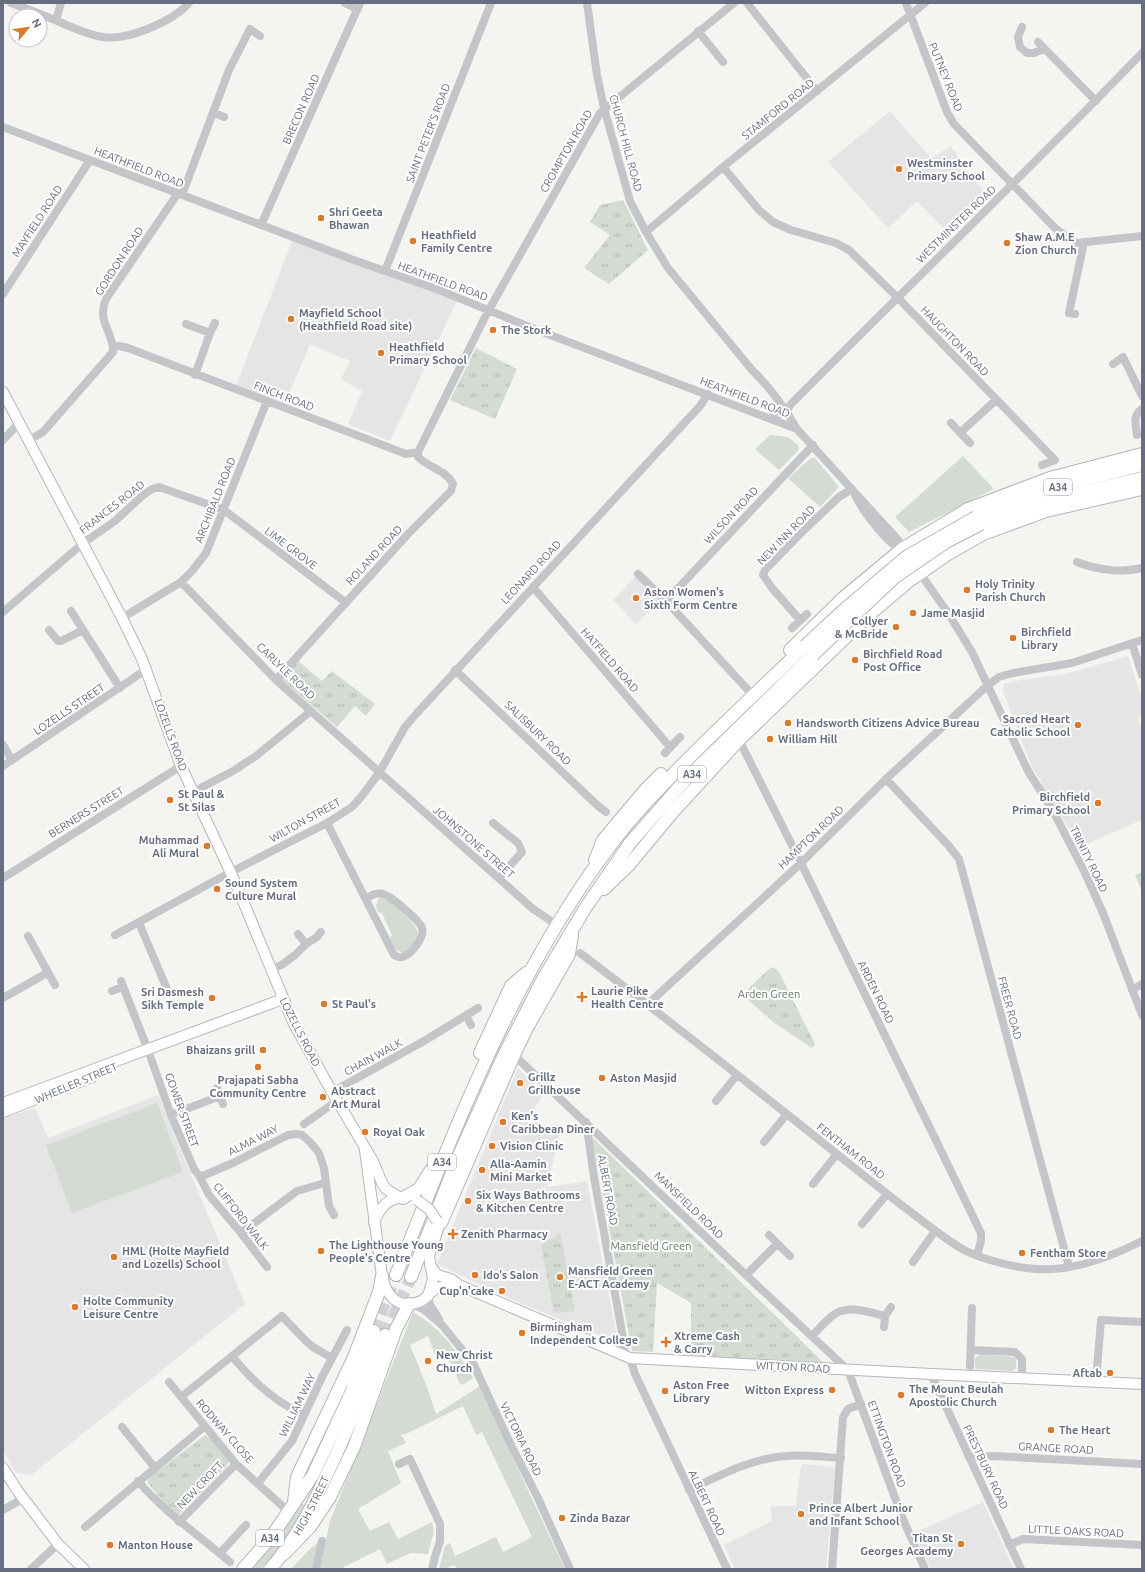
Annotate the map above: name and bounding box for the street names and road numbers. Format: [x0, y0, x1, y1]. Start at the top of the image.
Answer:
street label: PUTNEY ROAD [927, 41, 965, 113]
street label: BRECON ROAD [280, 72, 322, 146]
street label: STAMFORD ROAD [739, 76, 817, 142]
street label: SAINT PETER'S ROAD [404, 82, 453, 184]
street label: CHURCH HILL ROAD [607, 93, 645, 193]
street label: CROMPTON ROAD [537, 107, 595, 194]
street label: HEATHFIELD ROAD [92, 144, 186, 190]
street label: MAYFIELD ROAD [9, 183, 65, 259]
street label: WESTMINSTER ROAD [914, 183, 998, 265]
street label: GORDON ROAD [92, 224, 146, 298]
street label: HEATHFIELD ROAD [396, 259, 490, 303]
street label: HAUGHTON ROAD [919, 304, 992, 379]
street label: HEATHFIELD ROAD [698, 374, 792, 420]
street label: FINCH ROAD [252, 379, 316, 413]
street label: ARCHIBALD ROAD [192, 455, 238, 545]
street label: FRANCES ROAD [77, 478, 147, 536]
road number: A34 [1044, 479, 1072, 495]
street label: WILSON ROAD [702, 484, 761, 546]
street label: NEW INN ROAD [755, 503, 818, 567]
street label: ROLAND ROAD [343, 523, 405, 587]
street label: LIME GROVE [262, 524, 320, 572]
street label: LEONARD ROAD [498, 538, 564, 606]
street label: HATFIELD ROAD [579, 625, 641, 695]
street label: CARLYLE ROAD [254, 640, 318, 702]
street label: LOZELLS STREET [31, 681, 107, 737]
street label: LOZELLS ROAD [152, 697, 190, 773]
street label: SALISBURY ROAD [502, 698, 574, 768]
road number: A34 [678, 766, 706, 782]
street label: BERNERS STREET [46, 784, 126, 840]
street label: WILTON STREET [267, 795, 343, 845]
street label: HAMPTON ROAD [776, 803, 846, 871]
street label: JOHNSTONE STREET [431, 804, 517, 880]
street label: TRINITY ROAD [1068, 824, 1110, 894]
street label: ARDEN ROAD [856, 959, 897, 1026]
street label: FREER ROAD [996, 975, 1024, 1041]
street label: LOZELLS ROAD [277, 995, 323, 1069]
street label: CHAIN WALK [342, 1036, 404, 1078]
street label: WHEELER STREET [33, 1060, 119, 1106]
street label: GOWER STREET [163, 1071, 201, 1149]
street label: FENTHAM ROAD [815, 1121, 888, 1181]
street label: ALMA WAY [226, 1122, 281, 1158]
road number: A34 [428, 1154, 456, 1170]
street label: ALBERT ROAD [596, 1154, 620, 1227]
street label: MANSFIELD ROAD [652, 1169, 726, 1241]
street label: CLIFFORD WALK [211, 1180, 271, 1252]
street label: WITTON ROAD [756, 1359, 831, 1375]
street label: WILLIAM WAY [276, 1371, 318, 1439]
street label: RODWAY CLOSE [194, 1397, 256, 1465]
street label: ETTINGTON ROAD [866, 1399, 908, 1489]
street label: VICTORIA ROAD [498, 1400, 544, 1478]
street label: PRESTBURY ROAD [961, 1423, 1011, 1511]
street label: GRANGE ROAD [1018, 1440, 1094, 1456]
street label: NEW CROFT [175, 1459, 225, 1511]
street label: ALBERT ROAD [686, 1468, 728, 1538]
street label: HIGH STREET [291, 1474, 331, 1537]
street label: LITTLE OAKS ROAD [1028, 1522, 1124, 1540]
road number: A34 [256, 1530, 284, 1546]

